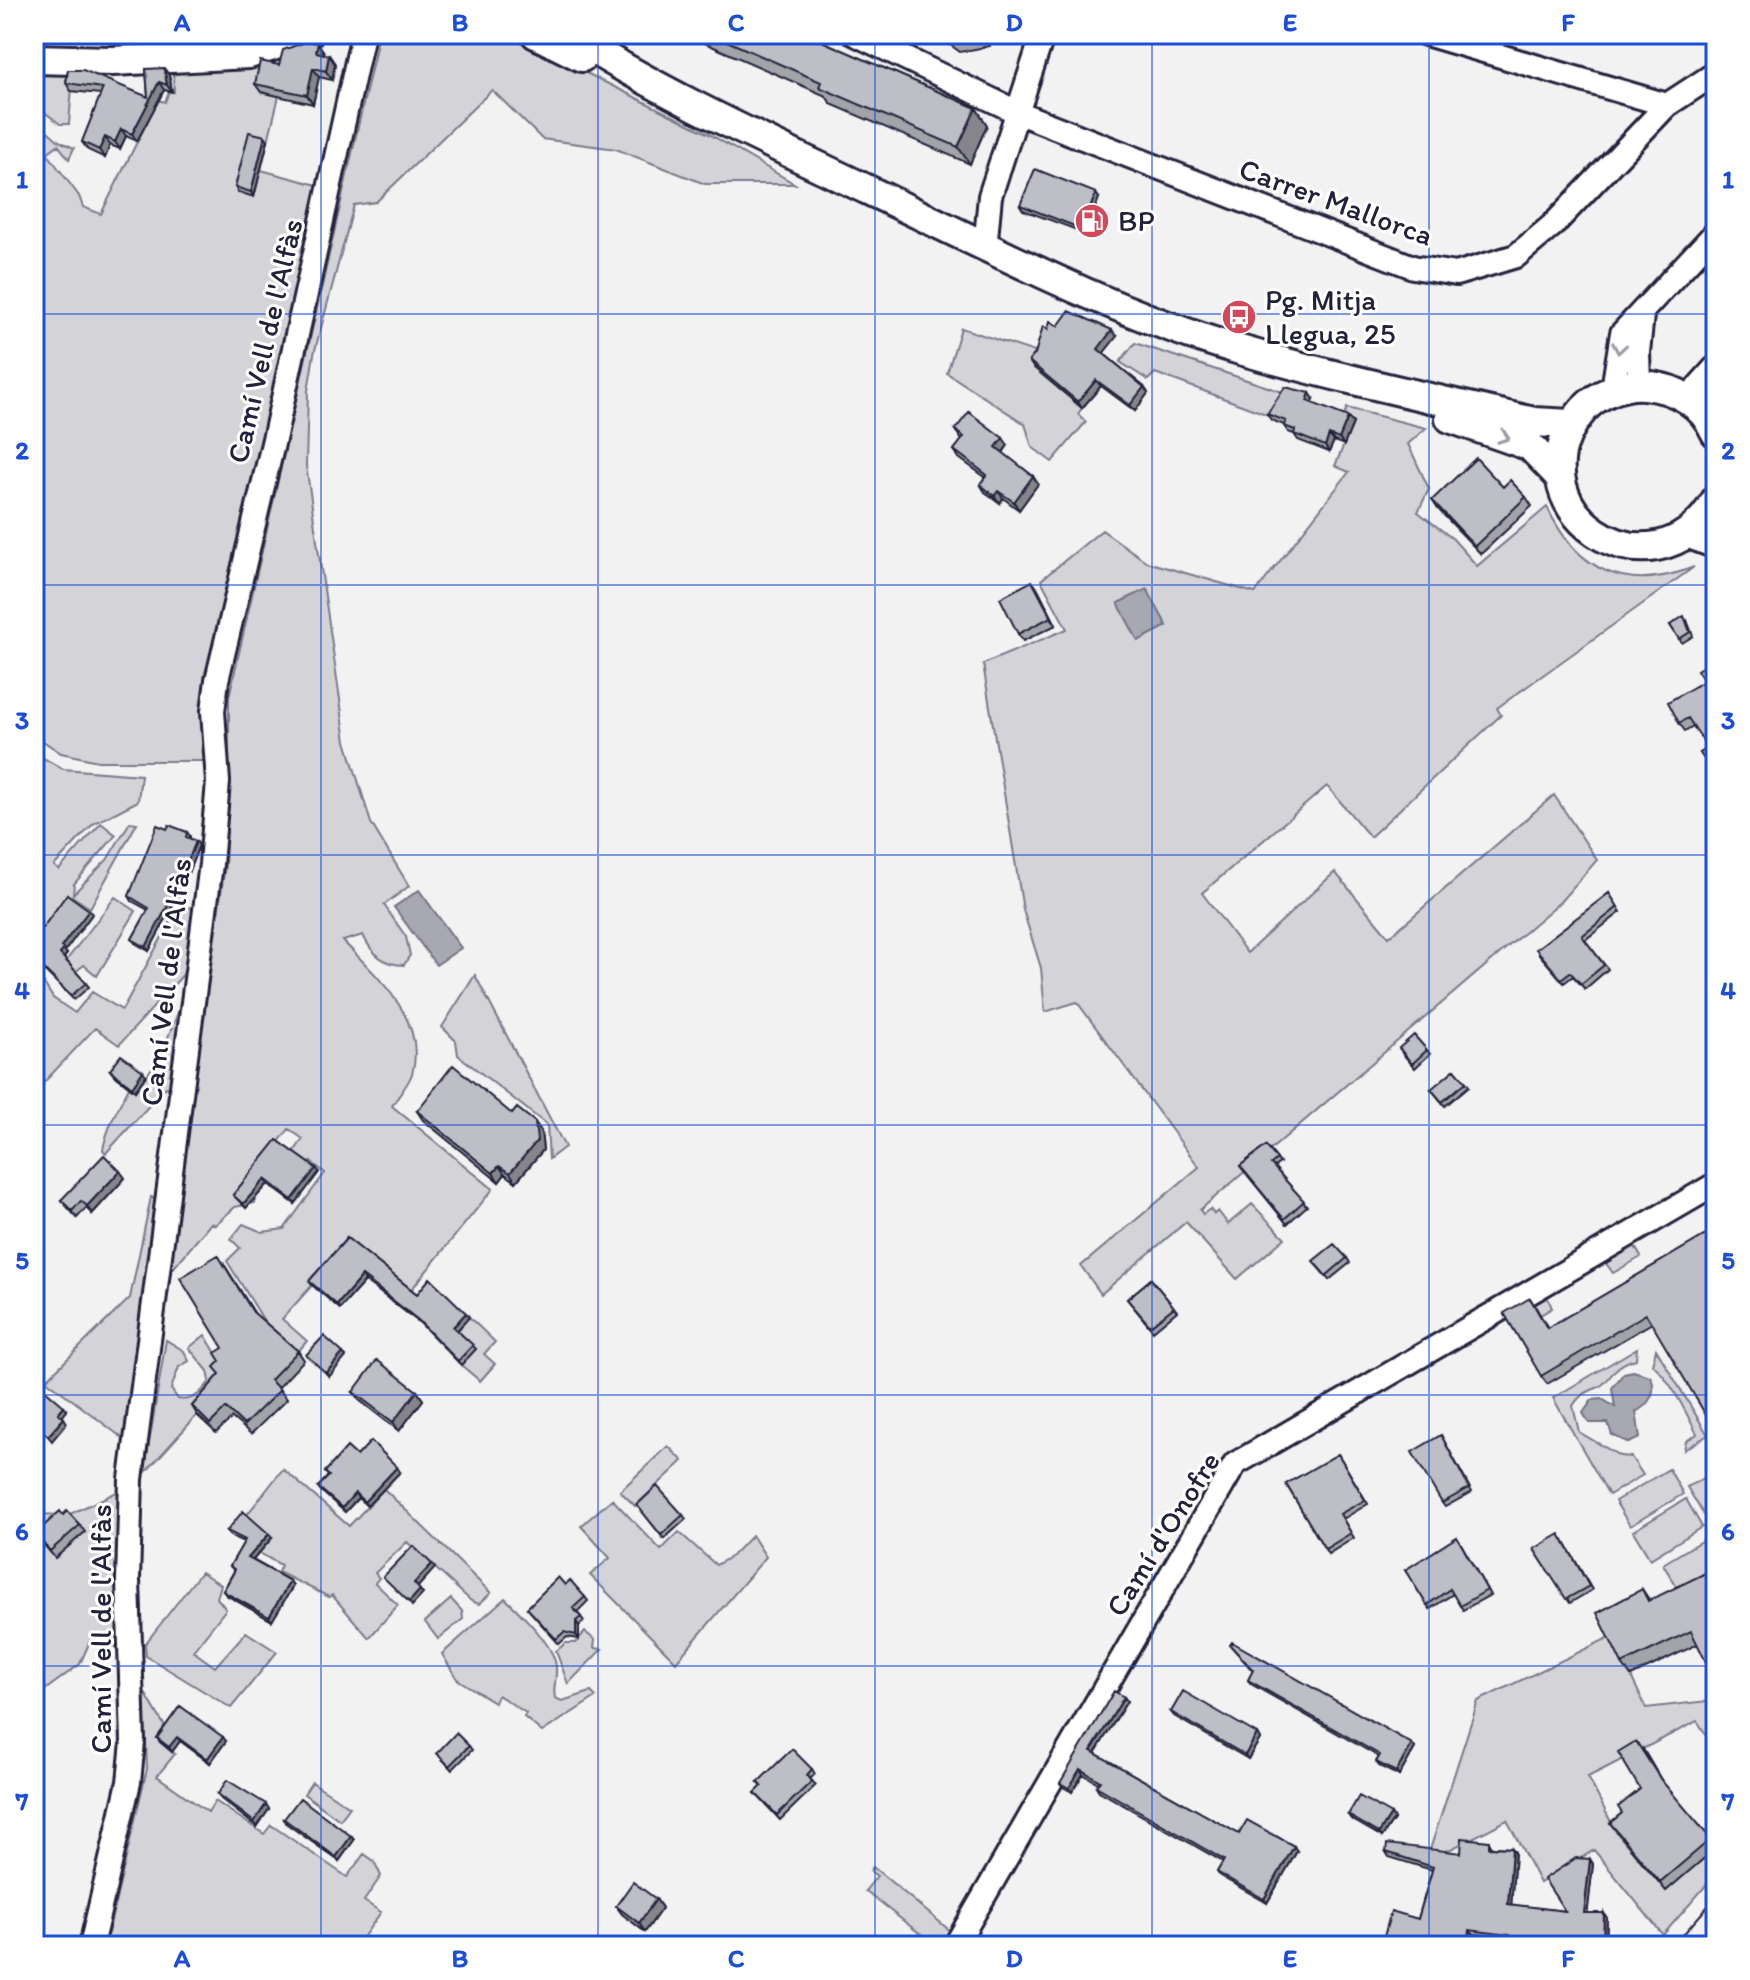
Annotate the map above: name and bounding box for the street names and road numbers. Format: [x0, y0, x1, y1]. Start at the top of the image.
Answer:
street label: Carrer Mallorca [1234, 149, 1438, 254]
street label: Camí Vell de l'Alfàs [218, 215, 311, 467]
street label: Camí Vell de l'Alfàs [132, 856, 199, 1108]
street label: Camí d'Onofre [1097, 1445, 1228, 1623]
street label: Camí Vell de l'Alfàs [82, 1504, 119, 1754]

